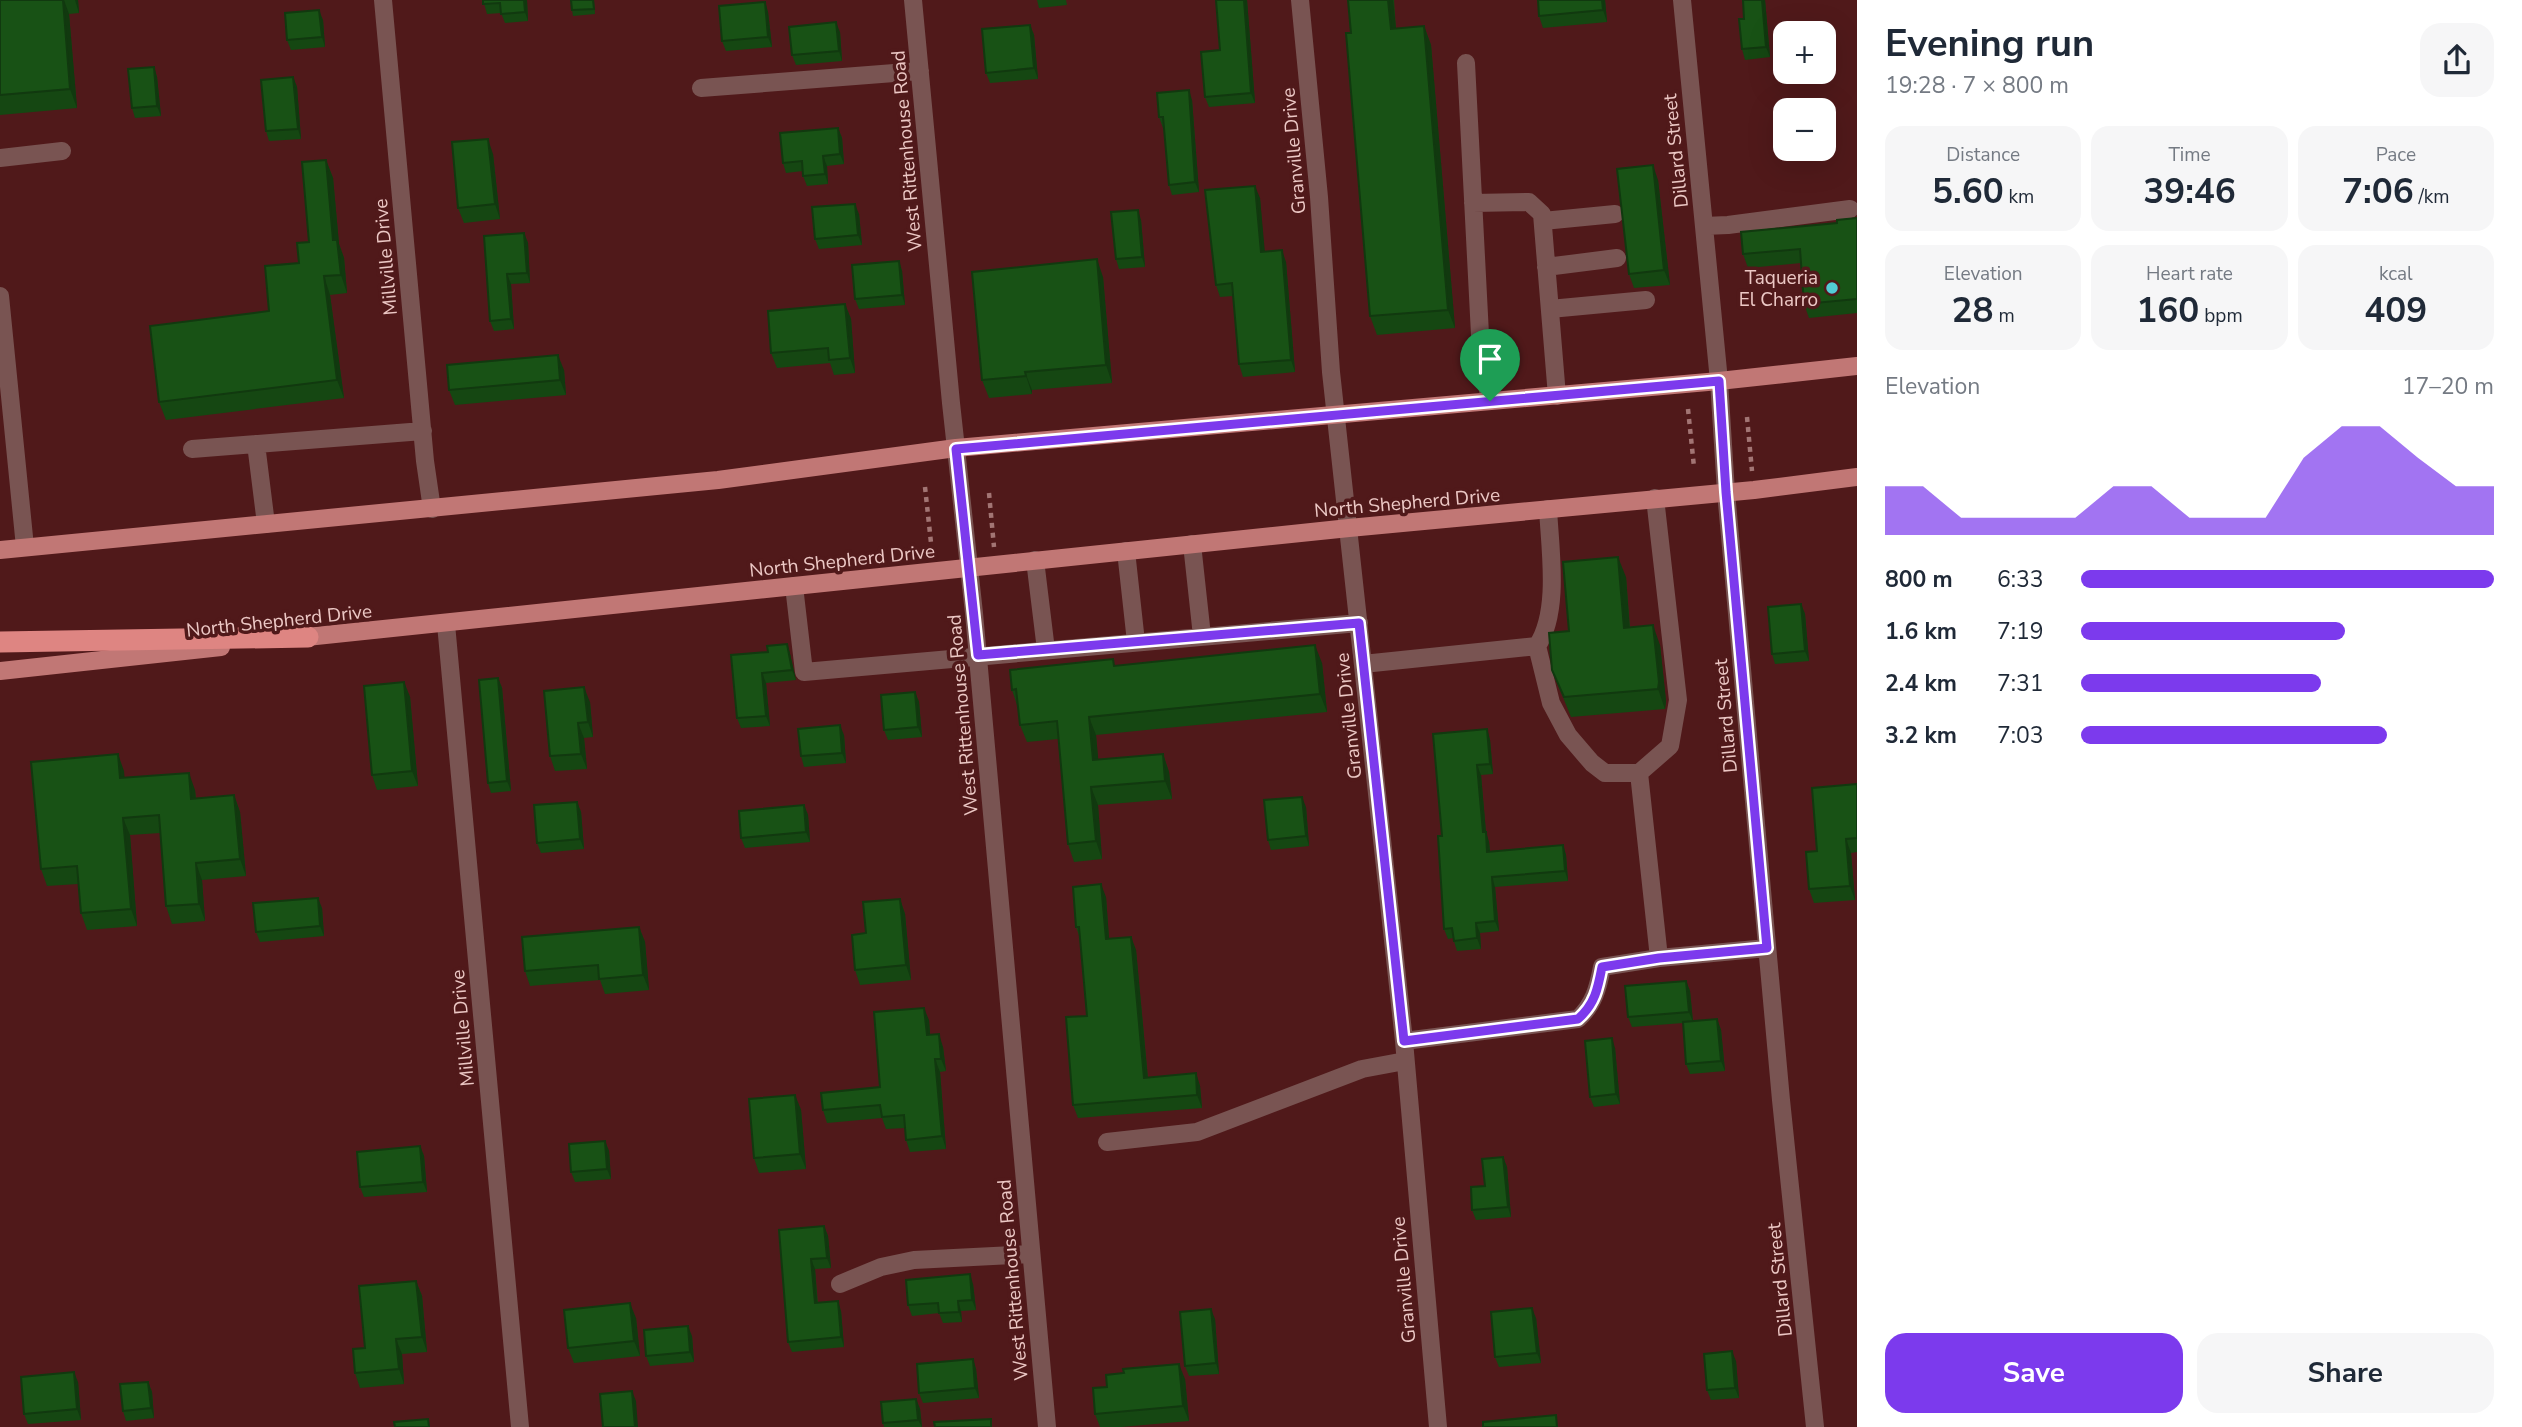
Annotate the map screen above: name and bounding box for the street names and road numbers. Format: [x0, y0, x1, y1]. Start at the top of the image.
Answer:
street label: West Rittenhouse Road [885, 49, 929, 253]
street label: Granville Drive [1276, 87, 1312, 215]
street label: Dillard Street [1657, 92, 1695, 209]
street label: Millville Drive [368, 197, 404, 316]
street label: North Shepherd Drive [1313, 482, 1501, 524]
street label: North Shepherd Drive [748, 538, 936, 584]
street label: North Shepherd Drive [185, 598, 373, 644]
street label: West Rittenhouse Road [941, 613, 985, 817]
street label: Granville Drive [1329, 652, 1369, 780]
street label: Dillard Street [1708, 658, 1744, 774]
street label: Millville Drive [445, 968, 481, 1087]
street label: West Rittenhouse Road [991, 1178, 1035, 1382]
street label: Granville Drive [1386, 1216, 1422, 1344]
street label: Dillard Street [1761, 1221, 1799, 1338]

